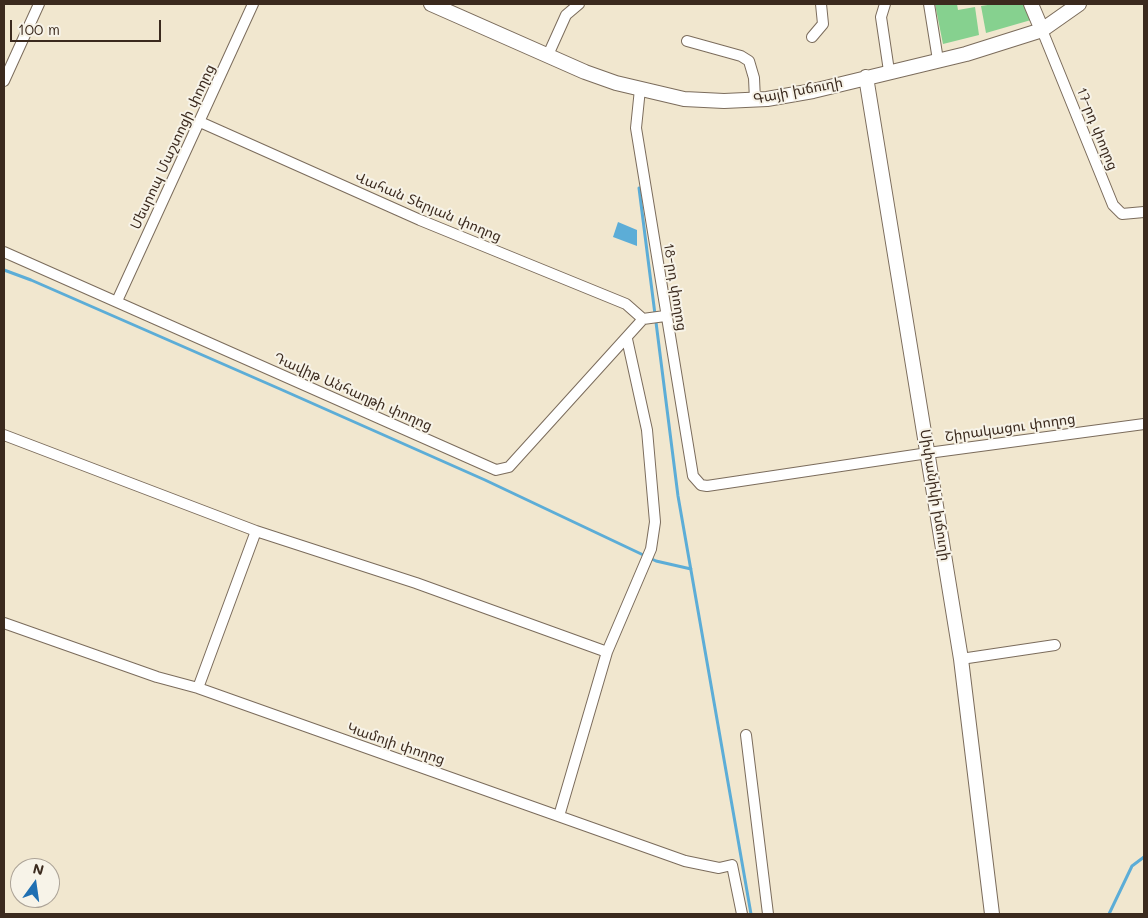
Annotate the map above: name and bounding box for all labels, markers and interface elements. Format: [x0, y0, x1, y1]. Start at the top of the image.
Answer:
scale bar [12, 10, 164, 42]
text: 100 m [18, 19, 60, 39]
street label: Մեսրոպ Մաշտոցի փողոց [127, 62, 219, 232]
street label: Գայի խճուղի [752, 74, 844, 108]
street label: 17-րդ փողոց [1073, 85, 1121, 173]
street label: Վահան Տերյան փողոց [352, 168, 504, 246]
street label: 18-րդ փողոց [660, 242, 690, 332]
street label: Դավիթ Անհաղթի փողոց [271, 349, 435, 435]
street label: Շիրակացու փողոց [944, 411, 1076, 445]
street label: Սիփանիկի խճուղի [916, 428, 954, 562]
street label: Կամոյի փողոց [345, 719, 447, 769]
north arrow [10, 858, 60, 908]
text: N [31, 858, 46, 879]

